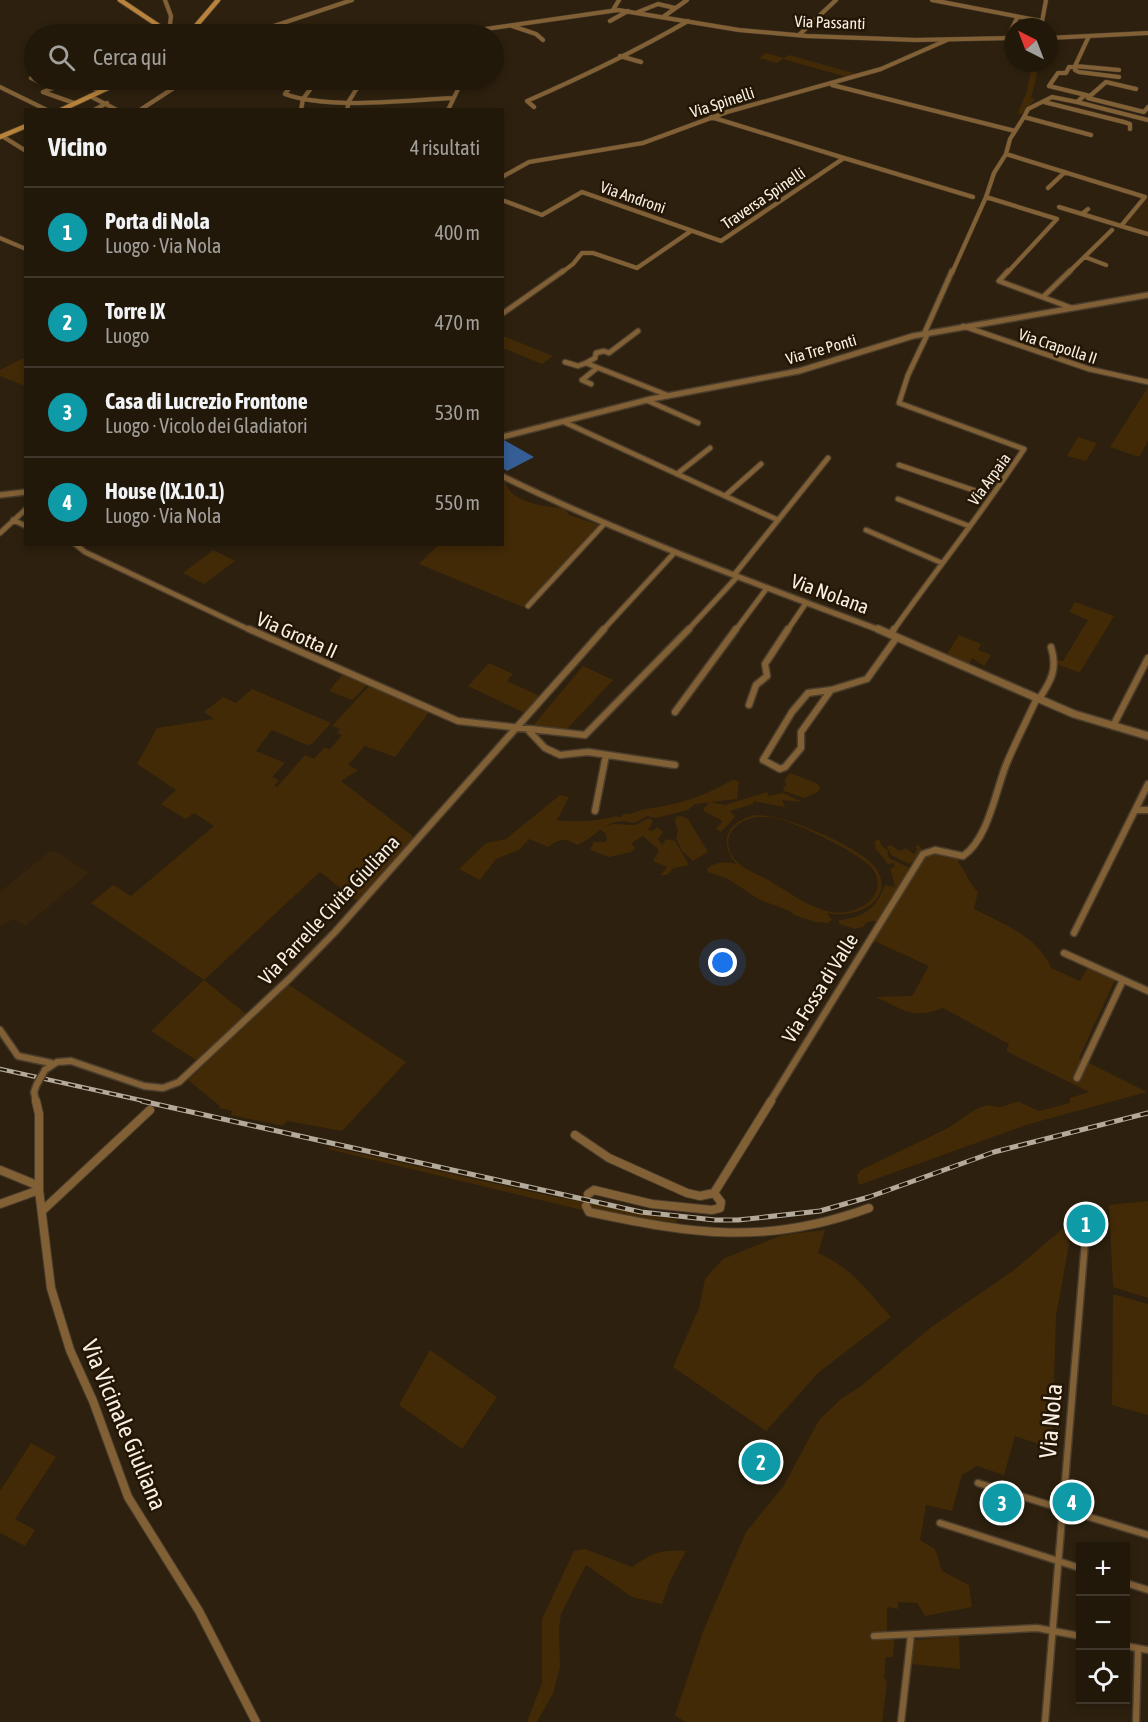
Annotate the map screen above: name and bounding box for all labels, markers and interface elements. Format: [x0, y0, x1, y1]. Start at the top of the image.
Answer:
street label: Via Passanti [794, 12, 866, 32]
north arrow [1004, 18, 1058, 72]
search box [24, 24, 504, 90]
icon: search [45, 41, 78, 74]
text: Cerca qui [93, 44, 167, 70]
street label: Via Spinelli [688, 83, 757, 122]
text: Vicino [48, 132, 107, 162]
text: 4 risultati [410, 136, 480, 159]
street label: Traversa Spinelli [718, 163, 809, 233]
street label: Via Androni [598, 177, 668, 217]
text: Porta di Nola [105, 208, 210, 234]
text: 1 [63, 221, 72, 244]
text: 400 m [435, 221, 480, 244]
text: Luogo · Via Nola [105, 234, 221, 257]
text: Torre IX [105, 298, 165, 324]
text: 2 [63, 311, 72, 334]
text: 470 m [435, 311, 480, 334]
text: Luogo [105, 324, 149, 347]
street label: Via Crapolla II [1016, 325, 1100, 368]
street label: Via Tre Ponti [784, 330, 858, 368]
text: Casa di Lucrezio Frontone [105, 388, 308, 414]
text: 3 [63, 401, 72, 424]
text: 530 m [435, 401, 480, 424]
text: Luogo · Vicolo dei Gladiatori [105, 414, 308, 437]
street label: Via Arpaia [964, 449, 1015, 509]
text: House (IX.10.1) [105, 478, 224, 504]
text: 4 [63, 491, 72, 514]
text: 550 m [435, 491, 480, 514]
text: Luogo · Via Nola [105, 504, 221, 527]
street label: Via Nolana [788, 569, 872, 618]
street label: Via Grotta II [253, 607, 341, 663]
street label: Via Parrelle Civita Giuliana [254, 830, 404, 989]
street label: Via Fossa di Valle [777, 929, 862, 1047]
your location [708, 948, 737, 977]
pin: 1 [1066, 1202, 1106, 1246]
street label: Via Vicinale Giuliana [76, 1336, 172, 1514]
street label: Via Nola [1034, 1383, 1067, 1459]
pin: 2 [742, 1440, 780, 1484]
pin: 3 [982, 1480, 1022, 1526]
pin: 4 [1052, 1480, 1092, 1524]
map controls [1076, 1542, 1130, 1704]
button: + [1076, 1542, 1130, 1596]
button: − [1076, 1596, 1130, 1650]
button: locate [1076, 1650, 1130, 1704]

